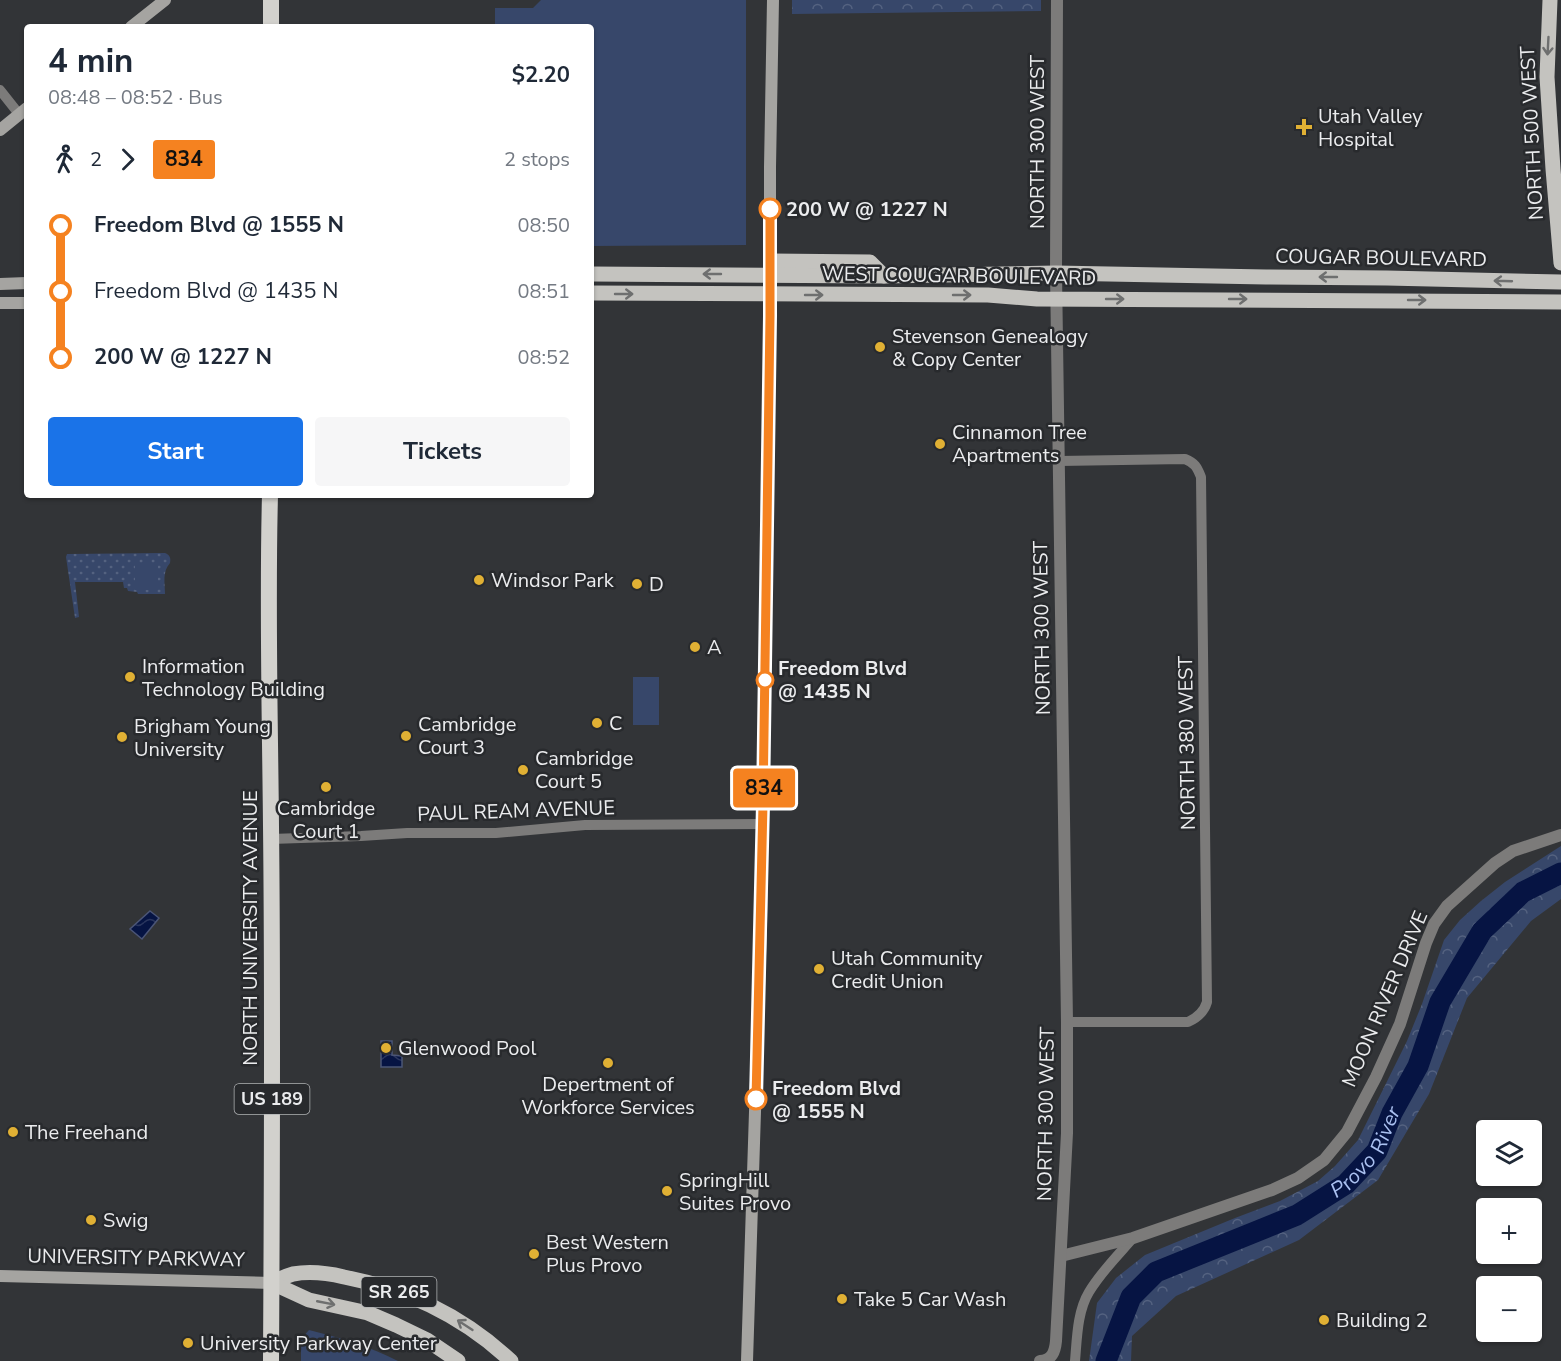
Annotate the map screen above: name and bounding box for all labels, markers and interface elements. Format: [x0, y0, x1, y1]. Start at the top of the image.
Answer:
one-way arrow [1542, 36, 1553, 56]
text: 4 min [48, 39, 133, 84]
street label: NORTH 500 WEST [1514, 45, 1550, 221]
street label: NORTH 300 WEST [1024, 55, 1051, 229]
text: $2.20 [512, 60, 570, 90]
text: 08:48 – 08:52 · Bus [48, 84, 223, 111]
place label: Utah Valley Hospital [1318, 103, 1423, 153]
marker: Utah Valley Hospital [1295, 118, 1313, 136]
icon: walk [48, 143, 81, 176]
icon: forward [111, 143, 144, 176]
text: 834 [165, 145, 203, 173]
text: 2 [90, 146, 102, 173]
text: 2 stops [504, 146, 570, 173]
place label: 200 W @ 1227 N [786, 196, 948, 223]
marker: 200 W @ 1227 N [759, 198, 781, 220]
text: Freedom Blvd @ 1555 N [94, 210, 344, 240]
text: 08:50 [517, 212, 570, 239]
street label: COUGAR BOULEVARD [1275, 243, 1487, 273]
street label: WEST COUGAR BOULEVARD [822, 260, 1096, 292]
one-way arrow [703, 268, 723, 280]
one-way arrow [1319, 272, 1339, 283]
text: Freedom Blvd @ 1435 N [94, 276, 339, 306]
one-way arrow [1493, 276, 1513, 287]
text: 08:51 [517, 278, 570, 305]
one-way arrow [614, 288, 634, 300]
one-way arrow [804, 289, 824, 301]
one-way arrow [952, 289, 972, 301]
one-way arrow [1104, 293, 1124, 305]
one-way arrow [1227, 293, 1247, 305]
one-way arrow [1407, 295, 1427, 306]
place label: Stevenson Genealogy & Copy Center [892, 323, 1088, 373]
marker: Stevenson Genealogy & Copy Center [873, 340, 887, 354]
text: 200 W @ 1227 N [94, 342, 272, 372]
text: 08:52 [517, 344, 570, 371]
button: Start [48, 417, 303, 486]
button: Tickets [315, 417, 570, 486]
place label: Cinnamon Tree Apartments [952, 419, 1087, 469]
marker: Cinnamon Tree Apartments [933, 437, 947, 451]
street label: NORTH 300 WEST [1027, 541, 1057, 715]
place label: Windsor Park [491, 567, 615, 594]
place label: D [649, 571, 664, 598]
marker: Windsor Park [472, 573, 486, 587]
marker: D [630, 577, 644, 591]
place label: A [707, 634, 722, 661]
marker: A [688, 640, 702, 654]
place label: Information Technology Building [142, 653, 325, 703]
place label: Freedom Blvd @ 1435 N [778, 655, 907, 705]
street label: NORTH 380 WEST [1172, 656, 1202, 830]
marker: Information Technology Building [123, 670, 137, 684]
marker: Freedom Blvd @ 1435 N [756, 671, 774, 689]
place label: C [609, 710, 622, 737]
place label: Cambridge Court 3 [418, 711, 516, 761]
place label: Brigham Young University [134, 713, 271, 763]
marker: C [590, 716, 604, 730]
marker: Cambridge Court 3 [399, 729, 413, 743]
marker: Brigham Young University [115, 730, 129, 744]
place label: Cambridge Court 5 [535, 745, 633, 795]
marker: Cambridge Court 5 [516, 763, 530, 777]
line badge: 834 [730, 768, 798, 808]
text: 834 [745, 774, 783, 802]
marker: Cambridge Court 1 [319, 780, 333, 794]
street label: NORTH UNIVERSITY AVENUE [237, 790, 264, 1066]
street label: PAUL REAM AVENUE [417, 794, 615, 828]
place label: Cambridge Court 1 [277, 795, 375, 845]
street label: MOON RIVER DRIVE [1336, 907, 1434, 1091]
place label: Utah Community Credit Union [831, 945, 983, 995]
marker: Utah Community Credit Union [812, 962, 826, 976]
street label: NORTH 300 WEST [1031, 1027, 1061, 1201]
place label: Glenwood Pool [398, 1035, 536, 1062]
marker: Glenwood Pool [379, 1041, 393, 1055]
marker: Depertment of Workforce Services [601, 1056, 615, 1070]
place label: Depertment of Workforce Services [521, 1071, 695, 1121]
place label: Freedom Blvd @ 1555 N [772, 1075, 901, 1125]
road number: US 189 [234, 1084, 310, 1114]
marker: Freedom Blvd @ 1555 N [745, 1088, 767, 1110]
water label: Provo River [1325, 1101, 1407, 1204]
place label: The Freehand [25, 1119, 148, 1146]
map controls [1476, 1120, 1542, 1342]
button: layers [1476, 1120, 1542, 1186]
marker: The Freehand [6, 1125, 20, 1139]
place label: SpringHill Suites Provo [679, 1167, 791, 1217]
marker: SpringHill Suites Provo [660, 1184, 674, 1198]
button: + [1476, 1198, 1542, 1264]
place label: Swig [103, 1207, 148, 1234]
marker: Swig [84, 1213, 98, 1227]
place label: Best Western Plus Provo [546, 1229, 669, 1279]
street label: UNIVERSITY PARKWAY [27, 1243, 246, 1273]
marker: Best Western Plus Provo [527, 1247, 541, 1261]
button: − [1476, 1276, 1542, 1342]
road number: SR 265 [362, 1277, 436, 1307]
place label: Take 5 Car Wash [854, 1286, 1006, 1313]
marker: Take 5 Car Wash [835, 1292, 849, 1306]
one-way arrow [316, 1298, 335, 1309]
place label: Building 2 [1336, 1307, 1428, 1334]
marker: Building 2 [1317, 1313, 1331, 1327]
one-way arrow [457, 1319, 474, 1331]
place label: University Parkway Center [200, 1330, 437, 1357]
marker: University Parkway Center [181, 1336, 195, 1350]

